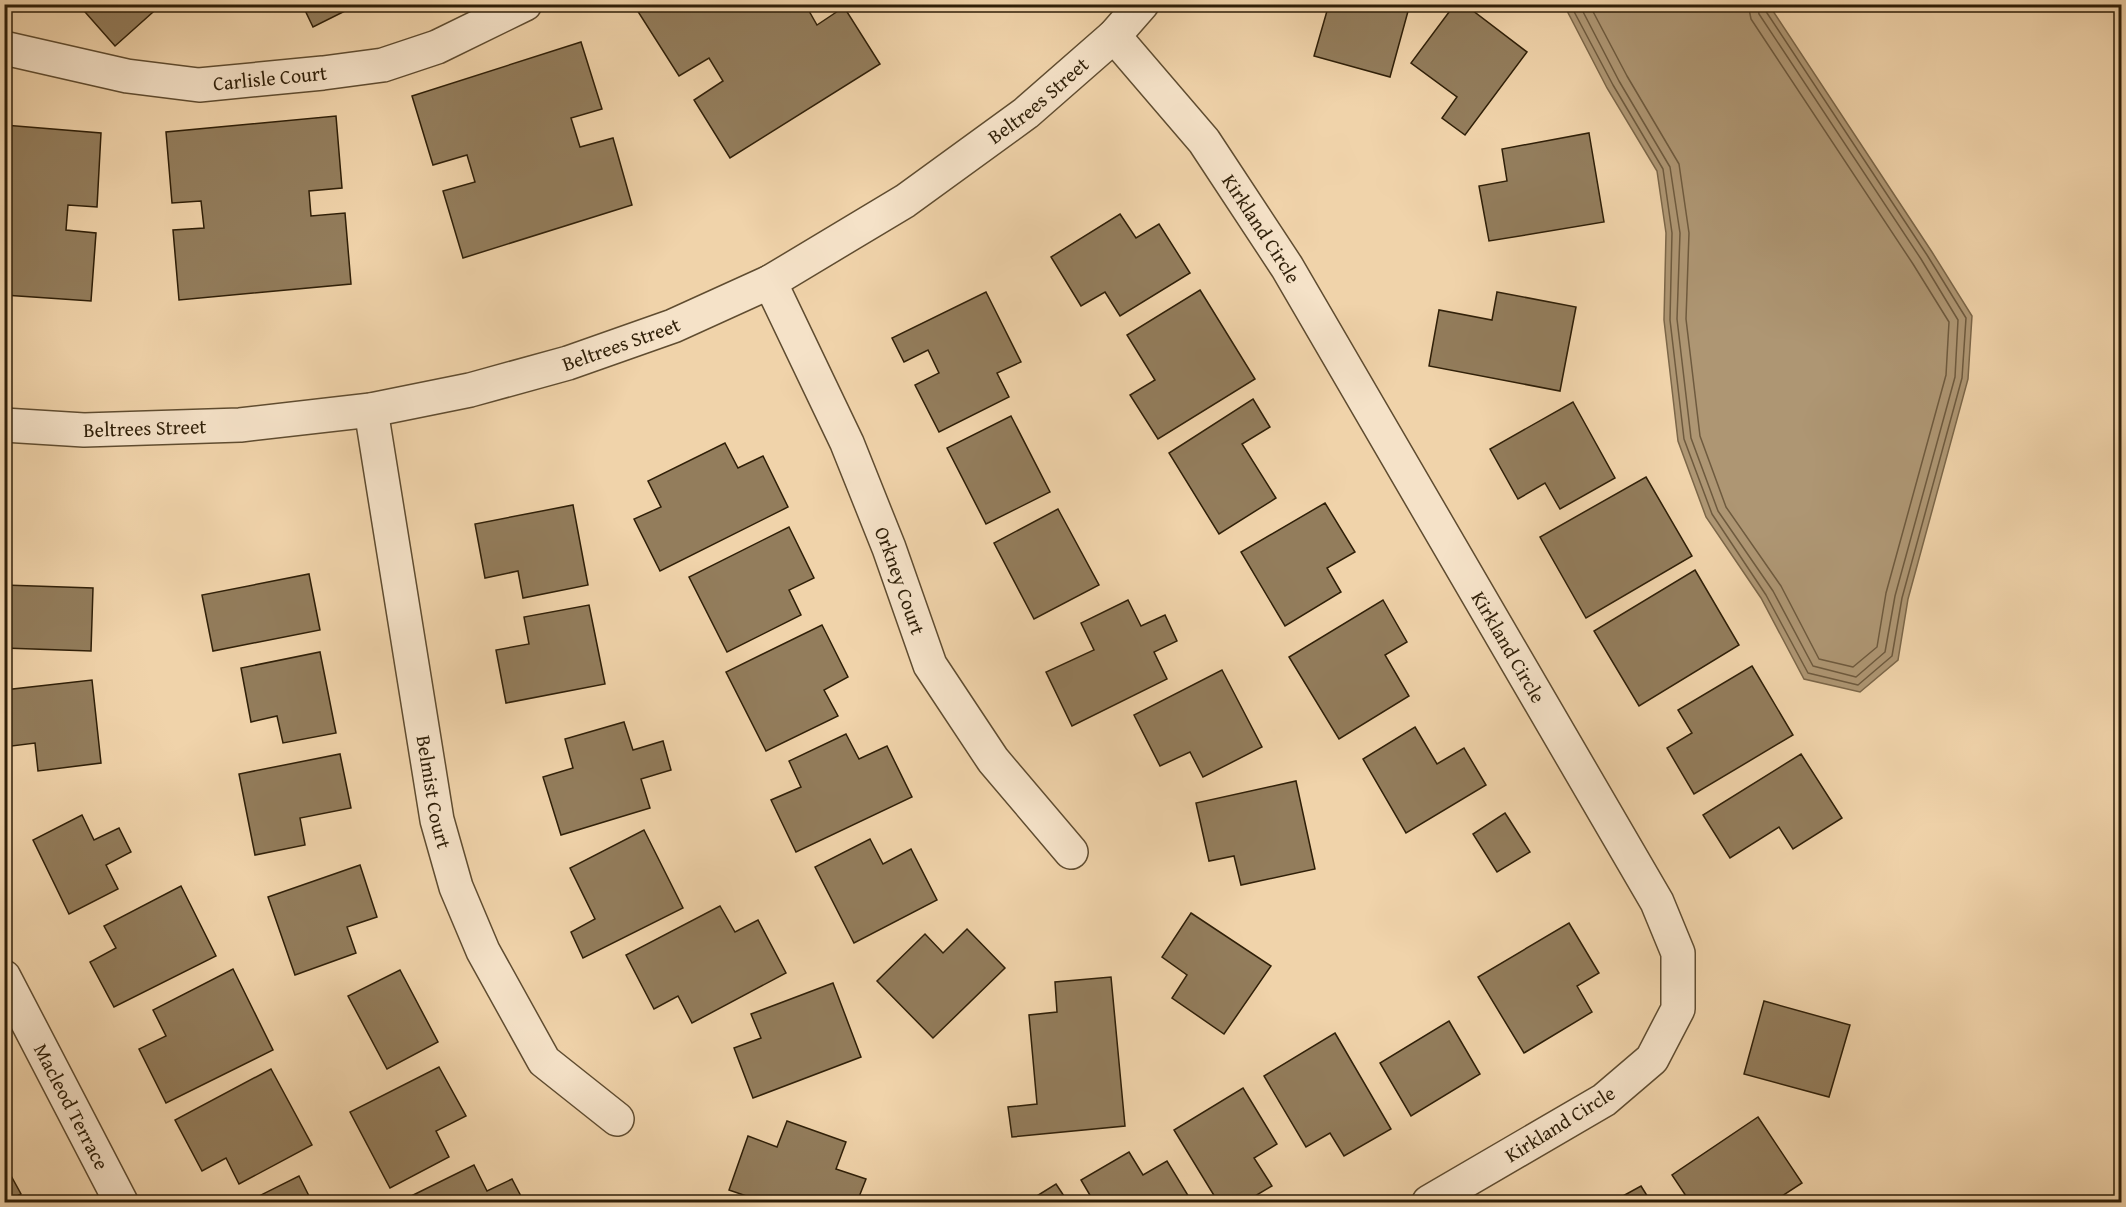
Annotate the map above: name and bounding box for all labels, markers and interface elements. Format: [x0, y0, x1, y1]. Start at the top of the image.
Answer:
street label: Beltrees Street [981, 50, 1095, 150]
street label: Carlisle Court [212, 58, 329, 98]
street label: Kirkland Circle [1215, 168, 1308, 288]
street label: Beltrees Street [558, 310, 685, 378]
street label: Beltrees Street [83, 411, 207, 444]
street label: Orkney Court [868, 522, 933, 638]
street label: Kirkland Circle [1465, 585, 1553, 708]
street label: Belmist Court [410, 733, 459, 852]
street label: Macleod Terrace [27, 1038, 117, 1174]
street label: Kirkland Circle [1499, 1078, 1621, 1169]

